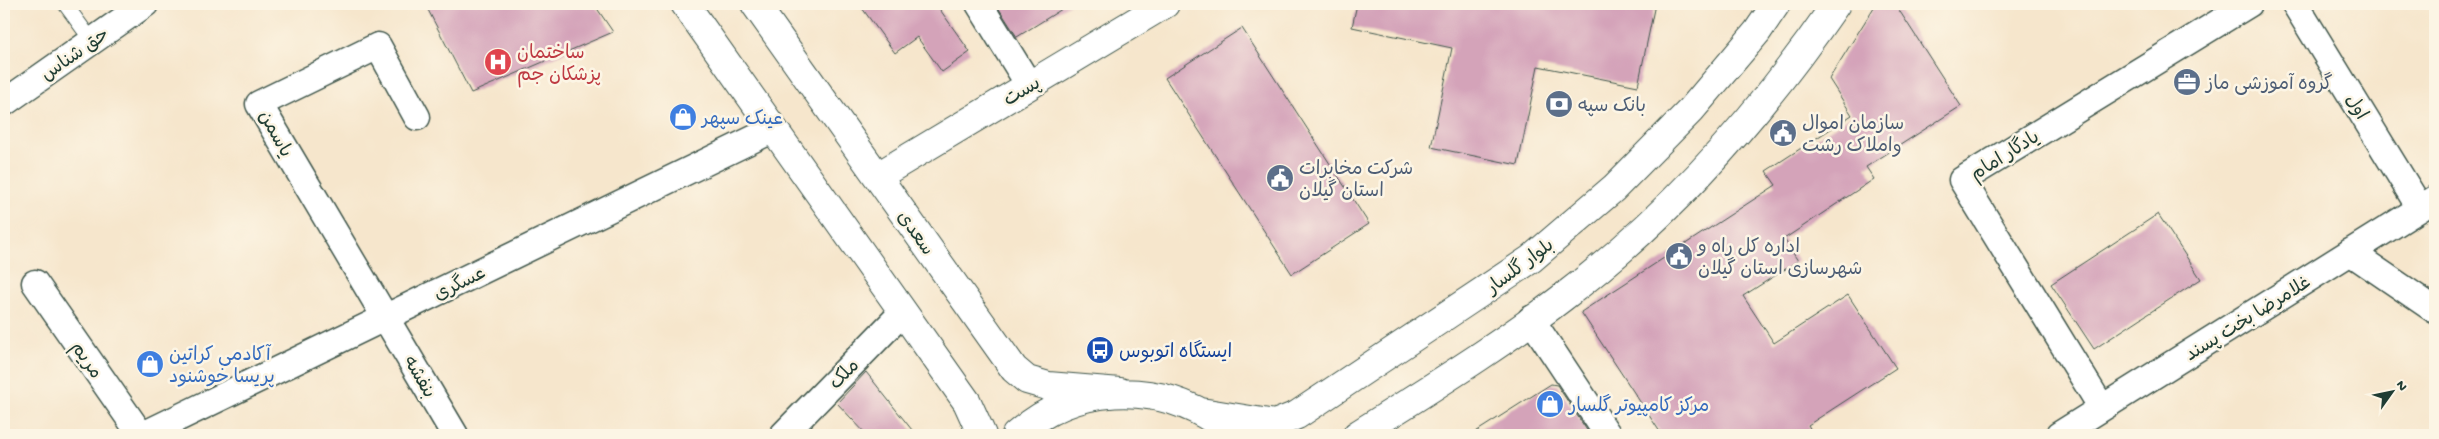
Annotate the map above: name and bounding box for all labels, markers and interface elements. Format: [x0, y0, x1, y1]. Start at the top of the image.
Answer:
street label: حق شناس [37, 24, 115, 88]
place label: ساختمان پزشکان جم [517, 43, 601, 88]
hospital icon: ساختمان پزشکان جم [483, 47, 513, 77]
office icon: گروه آموزشی ماز [2172, 67, 2202, 97]
place label: گروه آموزشی ماز [2204, 72, 2333, 97]
street label: پست [1000, 73, 1046, 113]
bank icon: بانک سپه [1544, 89, 1574, 119]
street label: اول [2338, 91, 2372, 125]
place label: بانک سپه [1578, 96, 1646, 119]
shop icon: عینک سپهر [668, 102, 698, 132]
street label: یاسمن [252, 107, 296, 162]
place label: عینک سپهر [700, 109, 783, 132]
place label: سازمان اموال واملاک رشت [1802, 114, 1904, 159]
public building icon: سازمان اموال واملاک رشت [1768, 118, 1798, 148]
street label: یادگار امام [1966, 125, 2045, 187]
place label: شرکت مخابرات استان گیلان [1299, 159, 1413, 204]
public building icon: شرکت مخابرات استان گیلان [1265, 163, 1295, 193]
street label: سعدی [891, 207, 938, 261]
street label: بلوار گلسار [1480, 233, 1560, 302]
place label: اداره کل راه و شهرسازی استان گیلان [1696, 237, 1863, 282]
public building icon: اداره کل راه و شهرسازی استان گیلان [1664, 241, 1694, 271]
street label: عسگری [430, 261, 490, 308]
street label: غلامرضا بخت پسند [2182, 272, 2316, 368]
bus stop icon: ایستگاه اتوبوس [1085, 335, 1115, 365]
street label: مریم [64, 338, 106, 384]
place label: ایستگاه اتوبوس [1119, 340, 1232, 365]
place label: آکادمی کراتین پریسا خوشنود [169, 343, 275, 390]
shop icon: آکادمی کراتین پریسا خوشنود [135, 349, 165, 379]
street label: بنفشه [397, 352, 439, 403]
street label: ملک [825, 355, 866, 396]
north arrow [2366, 366, 2416, 416]
text: N [2391, 378, 2410, 395]
shop icon: مرکز کامپیوتر گلسار [1535, 389, 1565, 419]
place label: مرکز کامپیوتر گلسار [1567, 394, 1709, 419]

